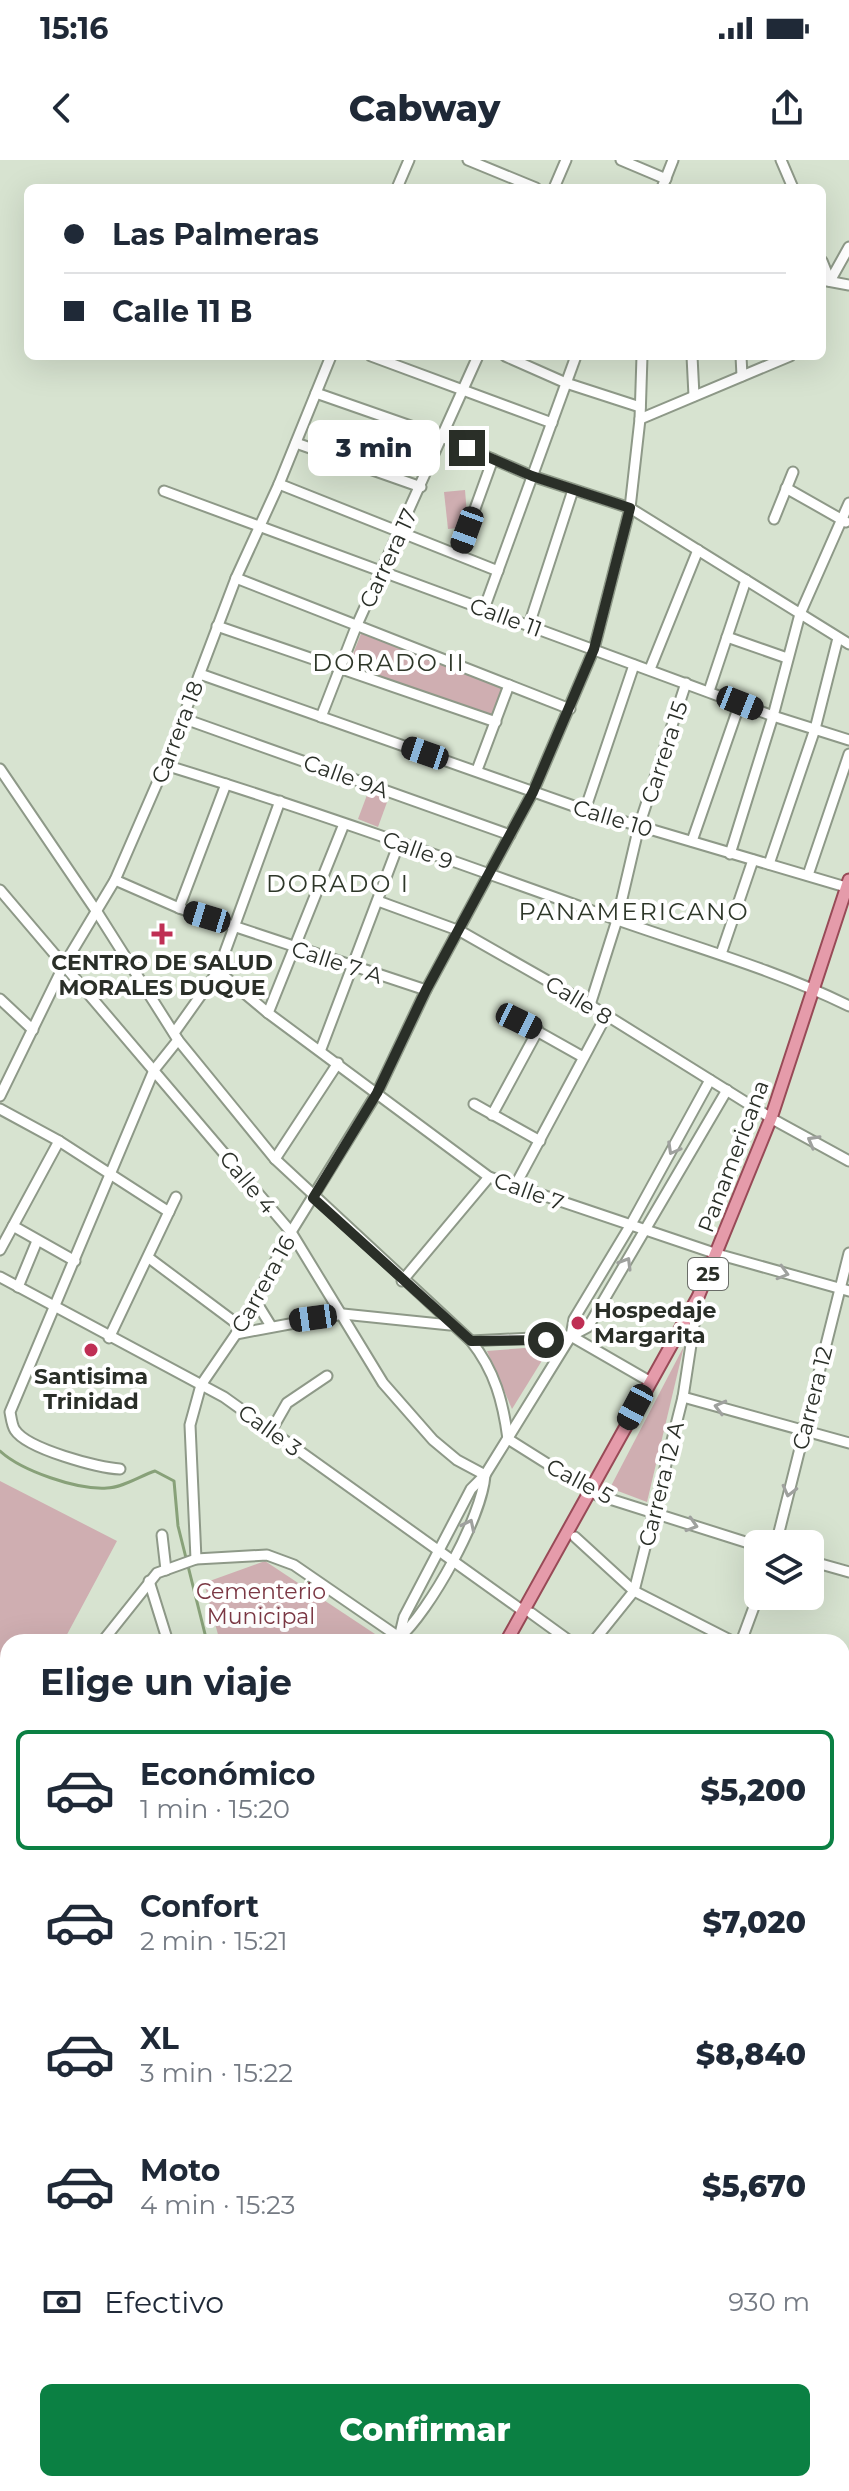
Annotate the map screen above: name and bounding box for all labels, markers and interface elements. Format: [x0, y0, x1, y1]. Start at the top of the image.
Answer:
text: 15:16 [40, 10, 108, 47]
icon: back [40, 86, 84, 130]
text: Cabway [349, 86, 500, 130]
icon: share [765, 86, 809, 130]
text: Las Palmeras [112, 216, 319, 253]
text: Calle 11 B [112, 293, 253, 330]
callout: 3 min [307, 420, 439, 476]
route end [449, 430, 485, 466]
text: 3 min [336, 432, 412, 464]
car [448, 503, 486, 557]
street label: Carrera 17 [354, 504, 423, 612]
street label: Calle 11 [466, 592, 546, 643]
district label: DORADO II [312, 648, 466, 677]
street label: Carrera 18 [146, 677, 209, 787]
car [713, 683, 767, 723]
street label: Carrera 15 [635, 698, 694, 807]
car [398, 734, 452, 772]
street label: Calle 9A [300, 749, 392, 804]
street label: Calle 10 [570, 794, 656, 843]
street label: Calle 9 [379, 825, 457, 876]
district label: DORADO I [266, 869, 410, 898]
district label: PANAMERICANO [518, 897, 750, 926]
car [181, 899, 233, 935]
marker: CENTRO DE SALUD MORALES DUQUE [151, 923, 173, 945]
street label: Calle 7 A [288, 935, 386, 990]
place label: CENTRO DE SALUD MORALES DUQUE [51, 949, 273, 1001]
street label: Calle 8 [540, 970, 617, 1031]
car [492, 1000, 546, 1042]
street label: Panamericana [692, 1076, 775, 1236]
one-way arrow [806, 1135, 821, 1150]
one-way arrow [667, 1140, 683, 1154]
street label: Calle 4 [214, 1145, 282, 1220]
street label: Calle 7 [490, 1166, 567, 1217]
street label: Carrera 16 [226, 1231, 301, 1338]
one-way arrow [616, 1257, 632, 1272]
road number: 25 [688, 1258, 728, 1290]
one-way arrow [776, 1263, 790, 1280]
place label: Hospedaje Margarita [594, 1297, 716, 1349]
car [288, 1303, 338, 1333]
marker: Hospedaje Margarita [569, 1314, 587, 1332]
route start [528, 1322, 564, 1358]
marker: Santisima Trinidad [82, 1341, 100, 1359]
street label: Carrera 12 [787, 1343, 838, 1453]
place label: Santisima Trinidad [34, 1363, 148, 1415]
car [613, 1380, 657, 1434]
street label: Calle 3 [233, 1398, 307, 1462]
one-way arrow [714, 1399, 727, 1416]
street label: Carrera 12 A [633, 1419, 690, 1549]
street label: Calle 5 [542, 1453, 618, 1510]
one-way arrow [781, 1484, 798, 1497]
one-way arrow [685, 1516, 698, 1532]
one-way arrow [459, 1518, 475, 1533]
map controls [744, 1530, 824, 1610]
button: layers [744, 1530, 824, 1610]
park label: Cementerio Municipal [196, 1578, 326, 1630]
text: Elige un viaje [40, 1660, 292, 1704]
icon: car [44, 1754, 116, 1826]
text: Económico [140, 1756, 315, 1793]
text: $5,200 [701, 1772, 806, 1809]
text: 1 min · 15:20 [140, 1793, 290, 1825]
icon: car [44, 1886, 116, 1958]
text: Confort [140, 1888, 259, 1925]
text: $7,020 [702, 1904, 806, 1941]
text: 2 min · 15:21 [140, 1925, 288, 1957]
icon: car [44, 2018, 116, 2090]
text: XL [140, 2020, 179, 2057]
text: $8,840 [696, 2036, 806, 2073]
text: 3 min · 15:22 [140, 2057, 293, 2089]
icon: car [44, 2150, 116, 2222]
text: Moto [140, 2152, 221, 2189]
text: $5,670 [702, 2168, 806, 2205]
text: 4 min · 15:23 [140, 2189, 295, 2221]
icon: cash [40, 2280, 84, 2324]
text: Efectivo [104, 2284, 224, 2321]
text: 930 m [728, 2286, 810, 2318]
button: Confirmar [40, 2384, 810, 2476]

